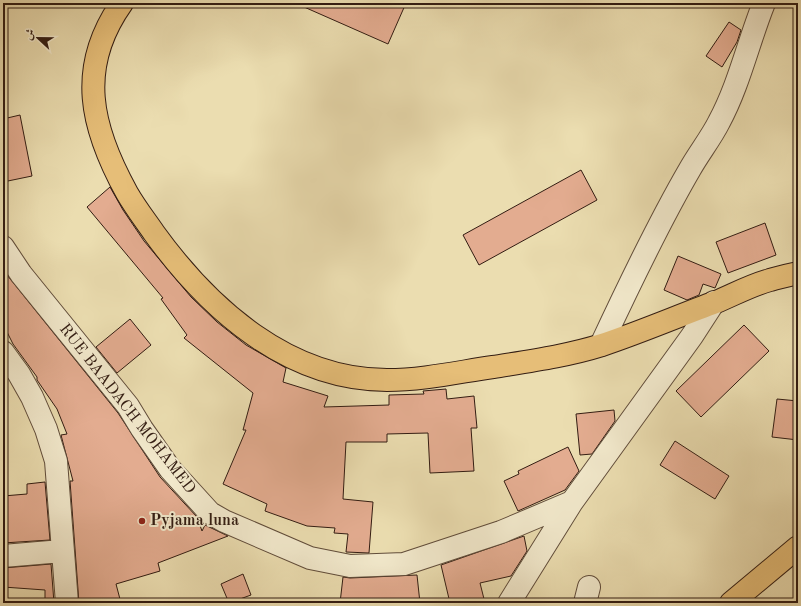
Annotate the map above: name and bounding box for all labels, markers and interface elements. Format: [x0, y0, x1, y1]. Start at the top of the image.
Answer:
north arrow [18, 18, 58, 58]
text: ش [23, 28, 37, 42]
street label: RUE BAADACH MOHAMED [56, 321, 198, 497]
place label: Pyjama luna [150, 513, 239, 529]
marker: Pyjama luna [137, 516, 147, 526]

